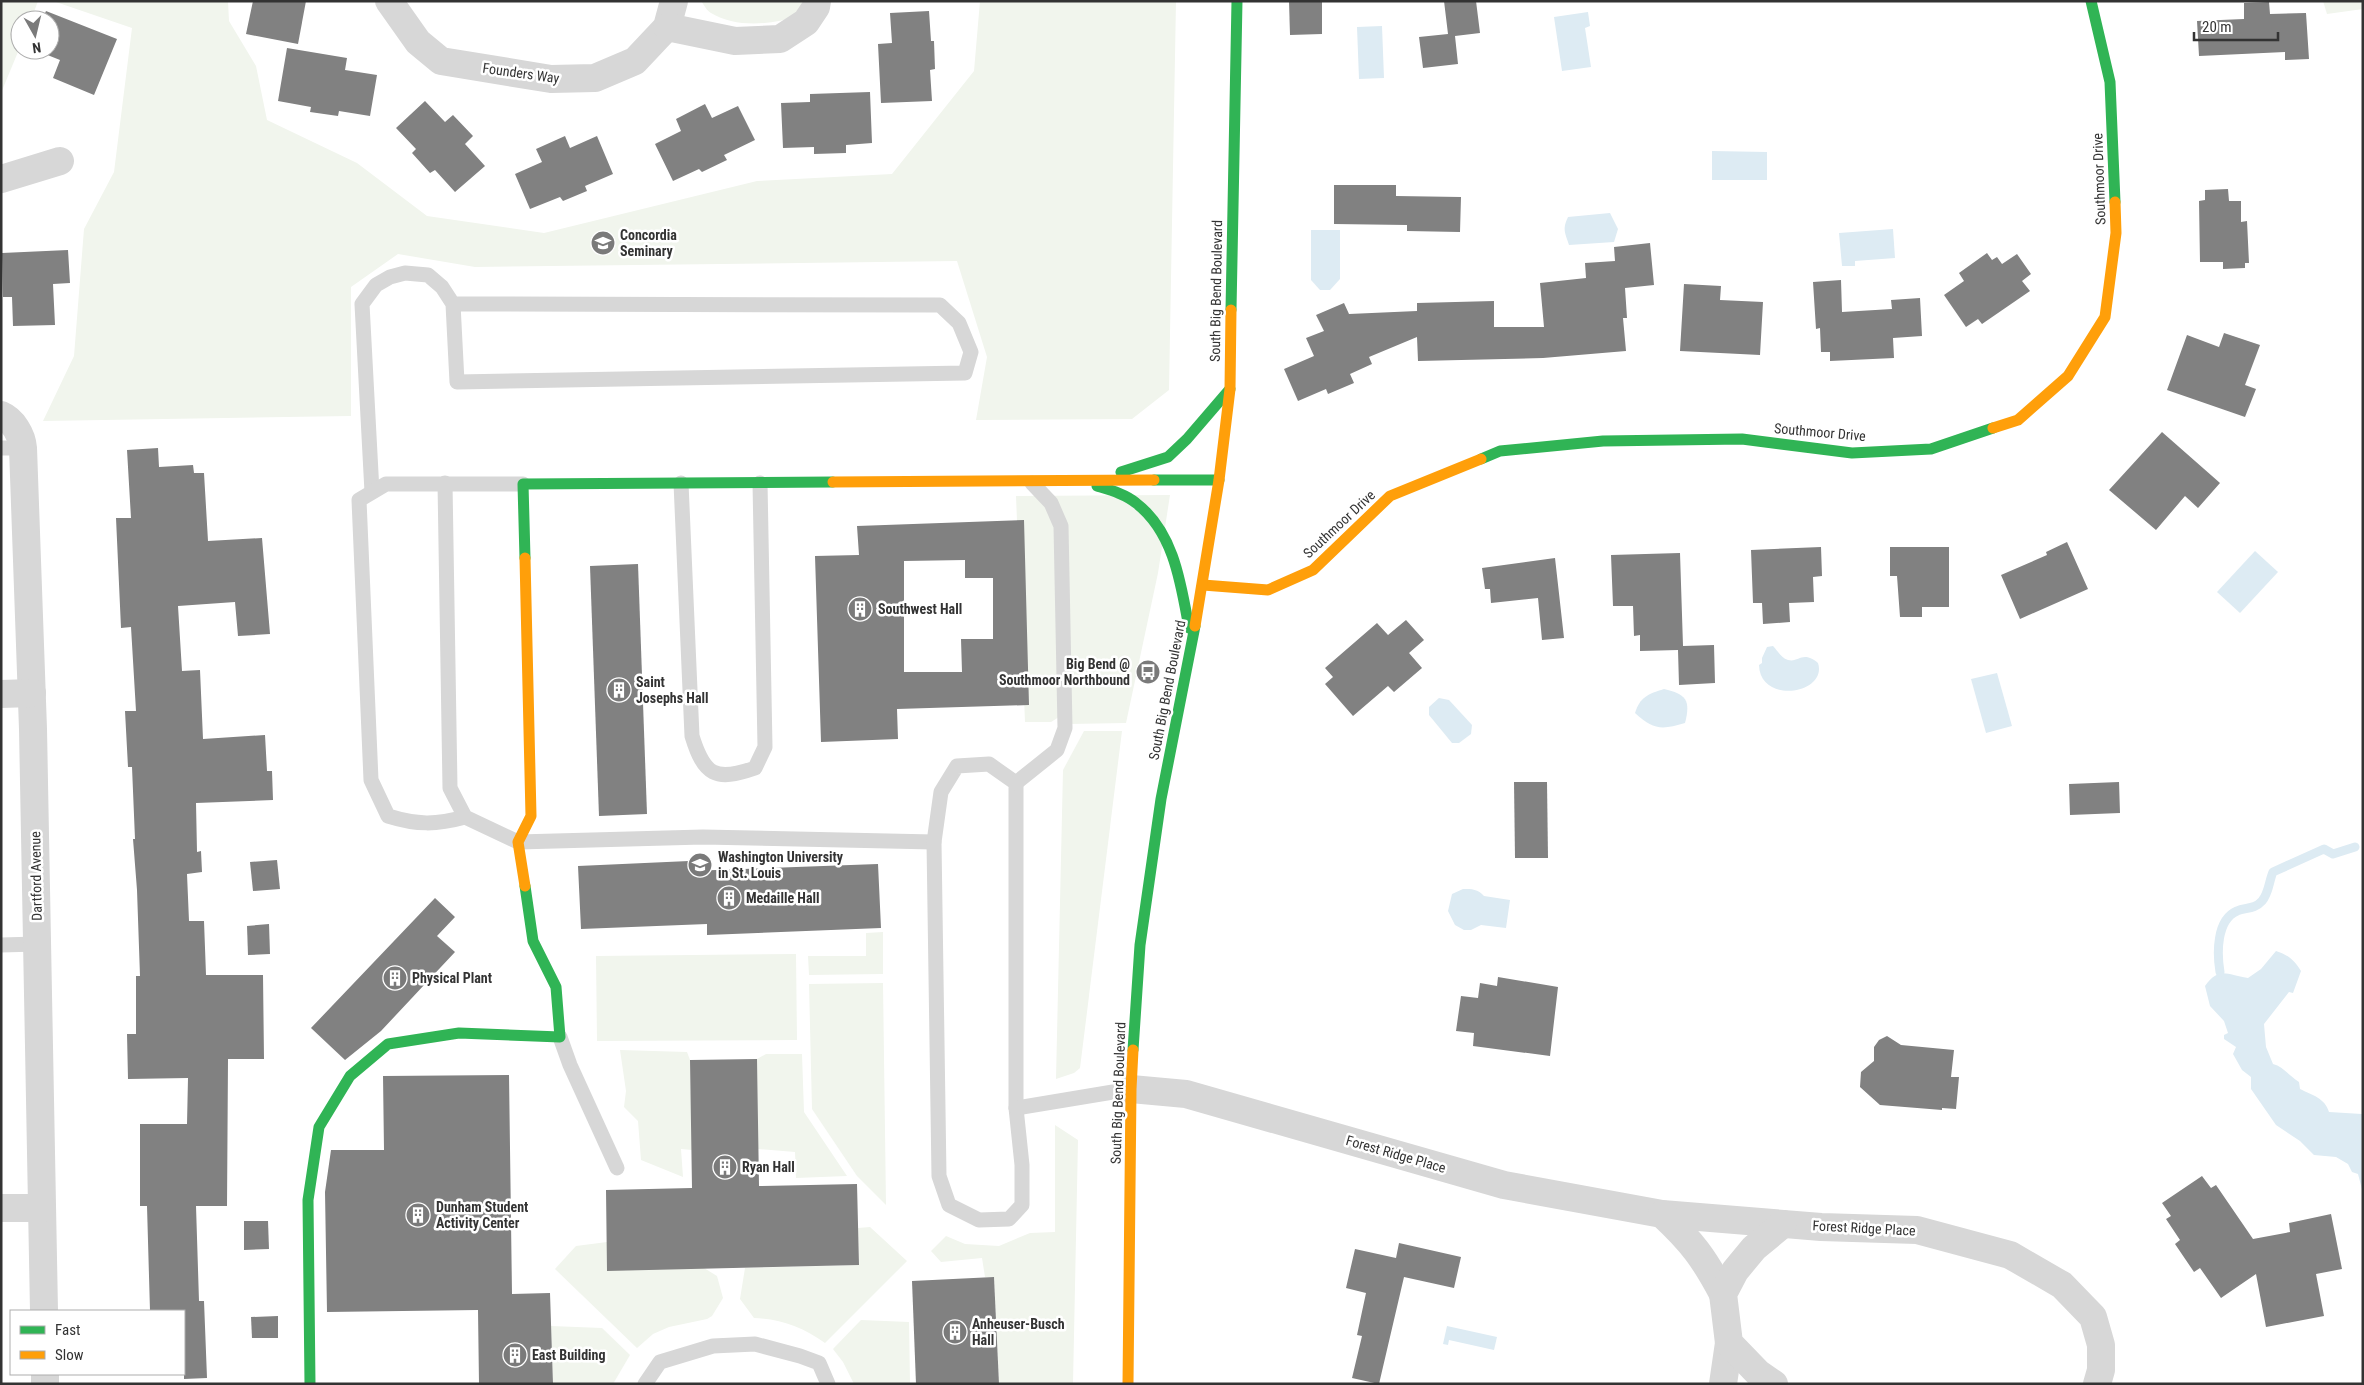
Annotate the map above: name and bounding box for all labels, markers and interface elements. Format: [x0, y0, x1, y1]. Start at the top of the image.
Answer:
north arrow [10, 10, 60, 60]
scale bar [2194, 10, 2278, 42]
text: 20 m [2202, 18, 2232, 36]
text: N [31, 39, 42, 56]
street label: Founders Way [482, 60, 561, 86]
street label: Southmoor Drive [2089, 132, 2109, 225]
street label: South Big Bend Boulevard [1207, 220, 1225, 362]
place label: Concordia Seminary [620, 227, 677, 259]
school or university icon: Concordia Seminary [590, 230, 616, 256]
street label: Southmoor Drive [1773, 420, 1867, 444]
street label: Southmoor Drive [1300, 486, 1378, 561]
building icon: Southwest Hall [847, 596, 873, 622]
place label: Southwest Hall [878, 601, 962, 617]
street label: South Big Bend Boulevard [1146, 619, 1188, 761]
place label: Big Bend @ Southmoor Northbound [999, 656, 1130, 688]
bus stop icon: Big Bend @ Southmoor Northbound [1135, 659, 1161, 685]
place label: Saint Josephs Hall [636, 674, 709, 706]
building icon: Saint Josephs Hall [606, 677, 632, 703]
street label: Dartford Avenue [27, 831, 45, 921]
place label: Washington University in St. Louis [718, 849, 844, 881]
school or university icon: Washington University in St. Louis [687, 852, 713, 878]
building icon: Medaille Hall [716, 885, 742, 911]
place label: Medaille Hall [746, 890, 820, 906]
building icon: Physical Plant [382, 965, 408, 991]
place label: Physical Plant [412, 970, 492, 986]
street label: South Big Bend Boulevard [1108, 1022, 1128, 1164]
street label: Forest Ridge Place [1344, 1132, 1448, 1176]
building icon: Ryan Hall [712, 1154, 738, 1180]
place label: Ryan Hall [742, 1159, 795, 1175]
place label: Dunham Student Activity Center [436, 1199, 528, 1231]
building icon: Dunham Student Activity Center [405, 1202, 431, 1228]
street label: Forest Ridge Place [1812, 1217, 1916, 1239]
legend [10, 1310, 185, 1375]
place label: Anheuser-Busch Hall [972, 1316, 1065, 1348]
building icon: Anheuser-Busch Hall [942, 1319, 968, 1345]
text: Fast [55, 1321, 80, 1339]
building icon: East Building [502, 1342, 528, 1368]
text: Slow [55, 1346, 84, 1364]
place label: East Building [532, 1347, 606, 1363]

